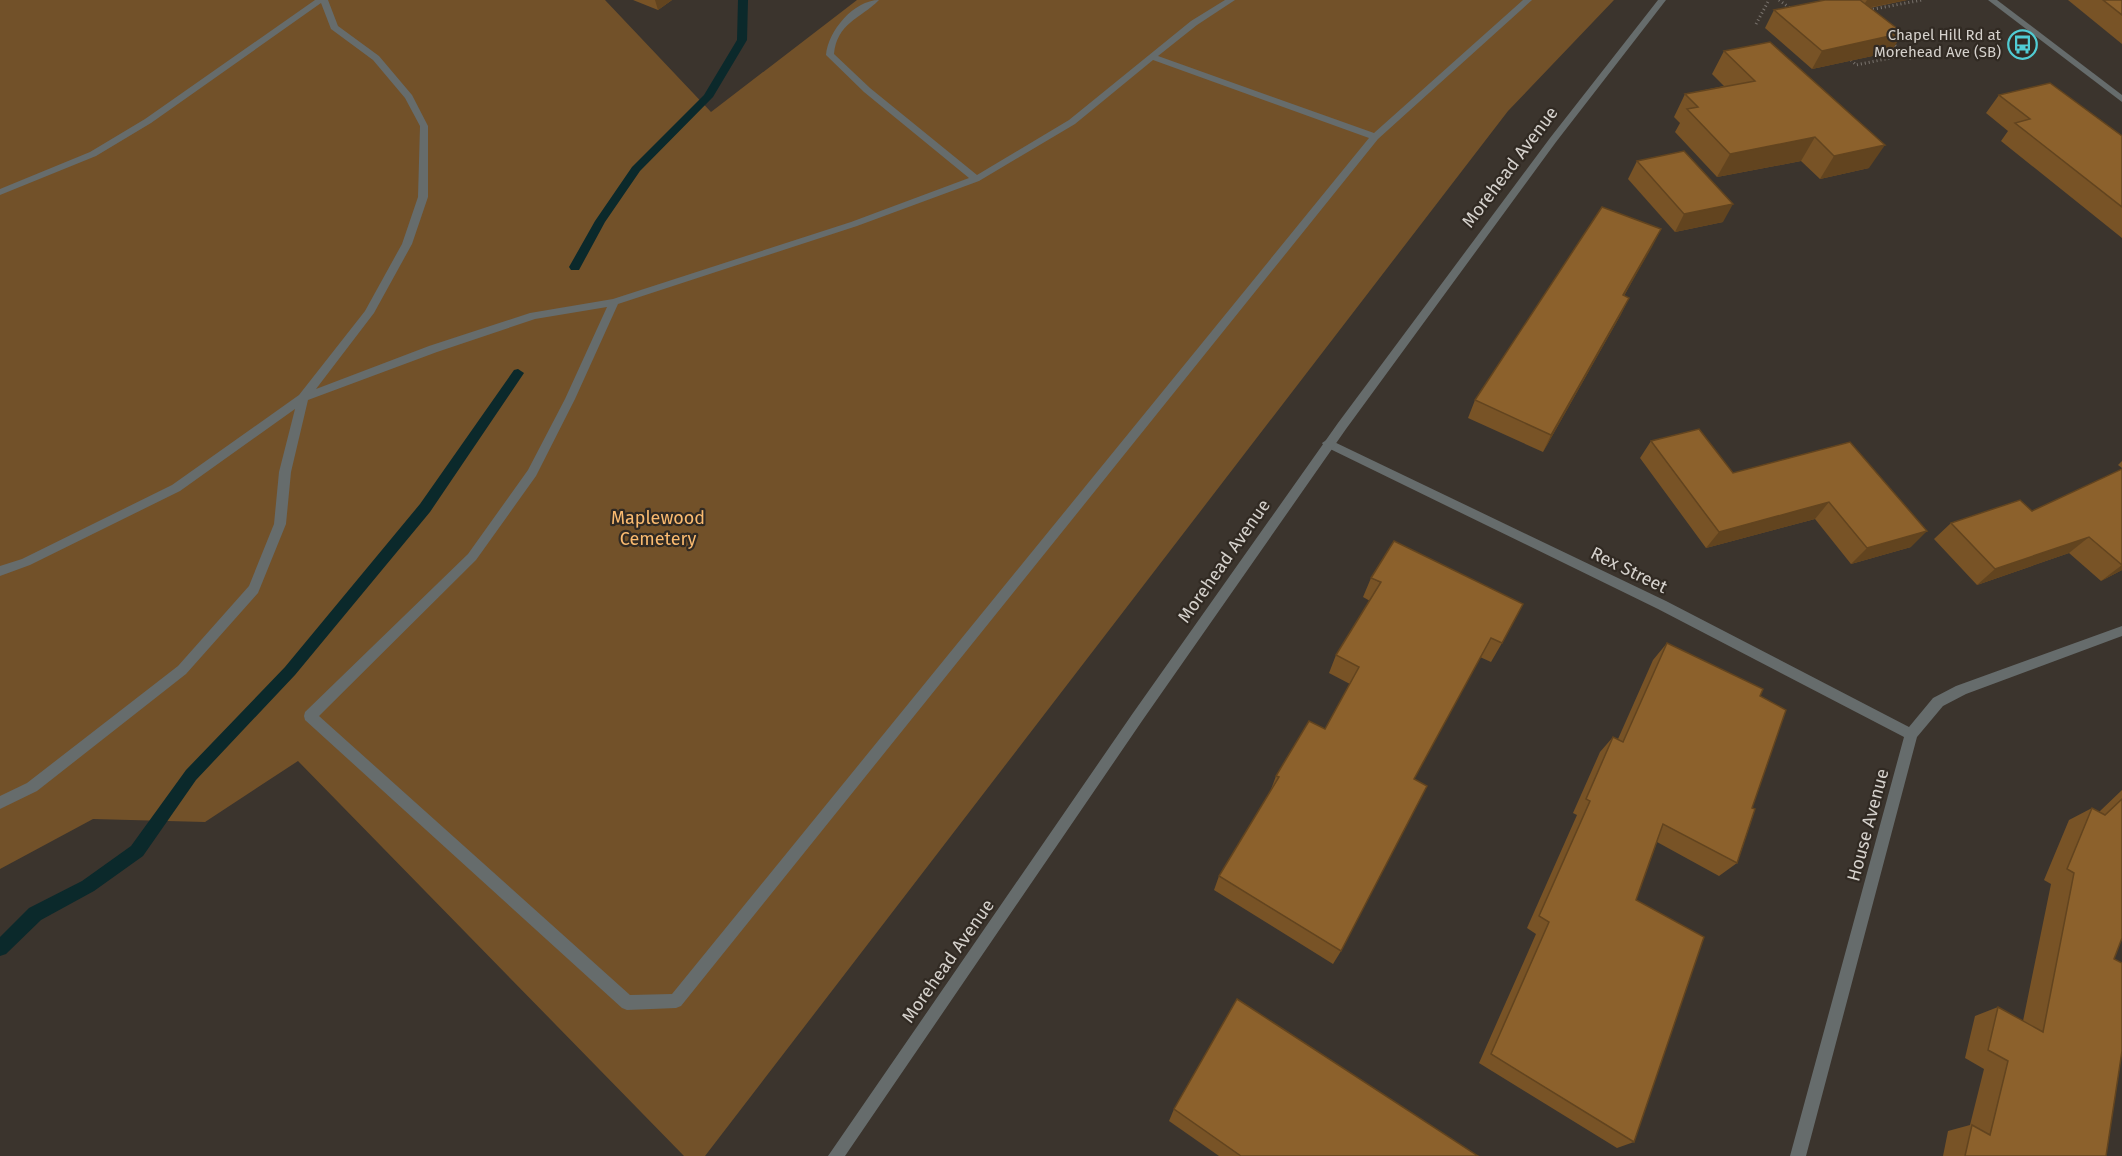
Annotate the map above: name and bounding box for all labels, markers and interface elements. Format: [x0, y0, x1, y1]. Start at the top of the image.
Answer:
place label: Chapel Hill Rd at Morehead Ave (SB) [1874, 26, 2002, 61]
bus stop icon: Chapel Hill Rd at Morehead Ave (SB) [2006, 28, 2038, 60]
street label: Morehead Avenue [1457, 102, 1563, 232]
street label: Morehead Avenue [1173, 495, 1275, 627]
park label: Maplewood Cemetery [611, 507, 705, 550]
street label: Rex Street [1587, 542, 1671, 598]
street label: House Avenue [1842, 766, 1894, 884]
street label: Morehead Avenue [897, 895, 999, 1027]

